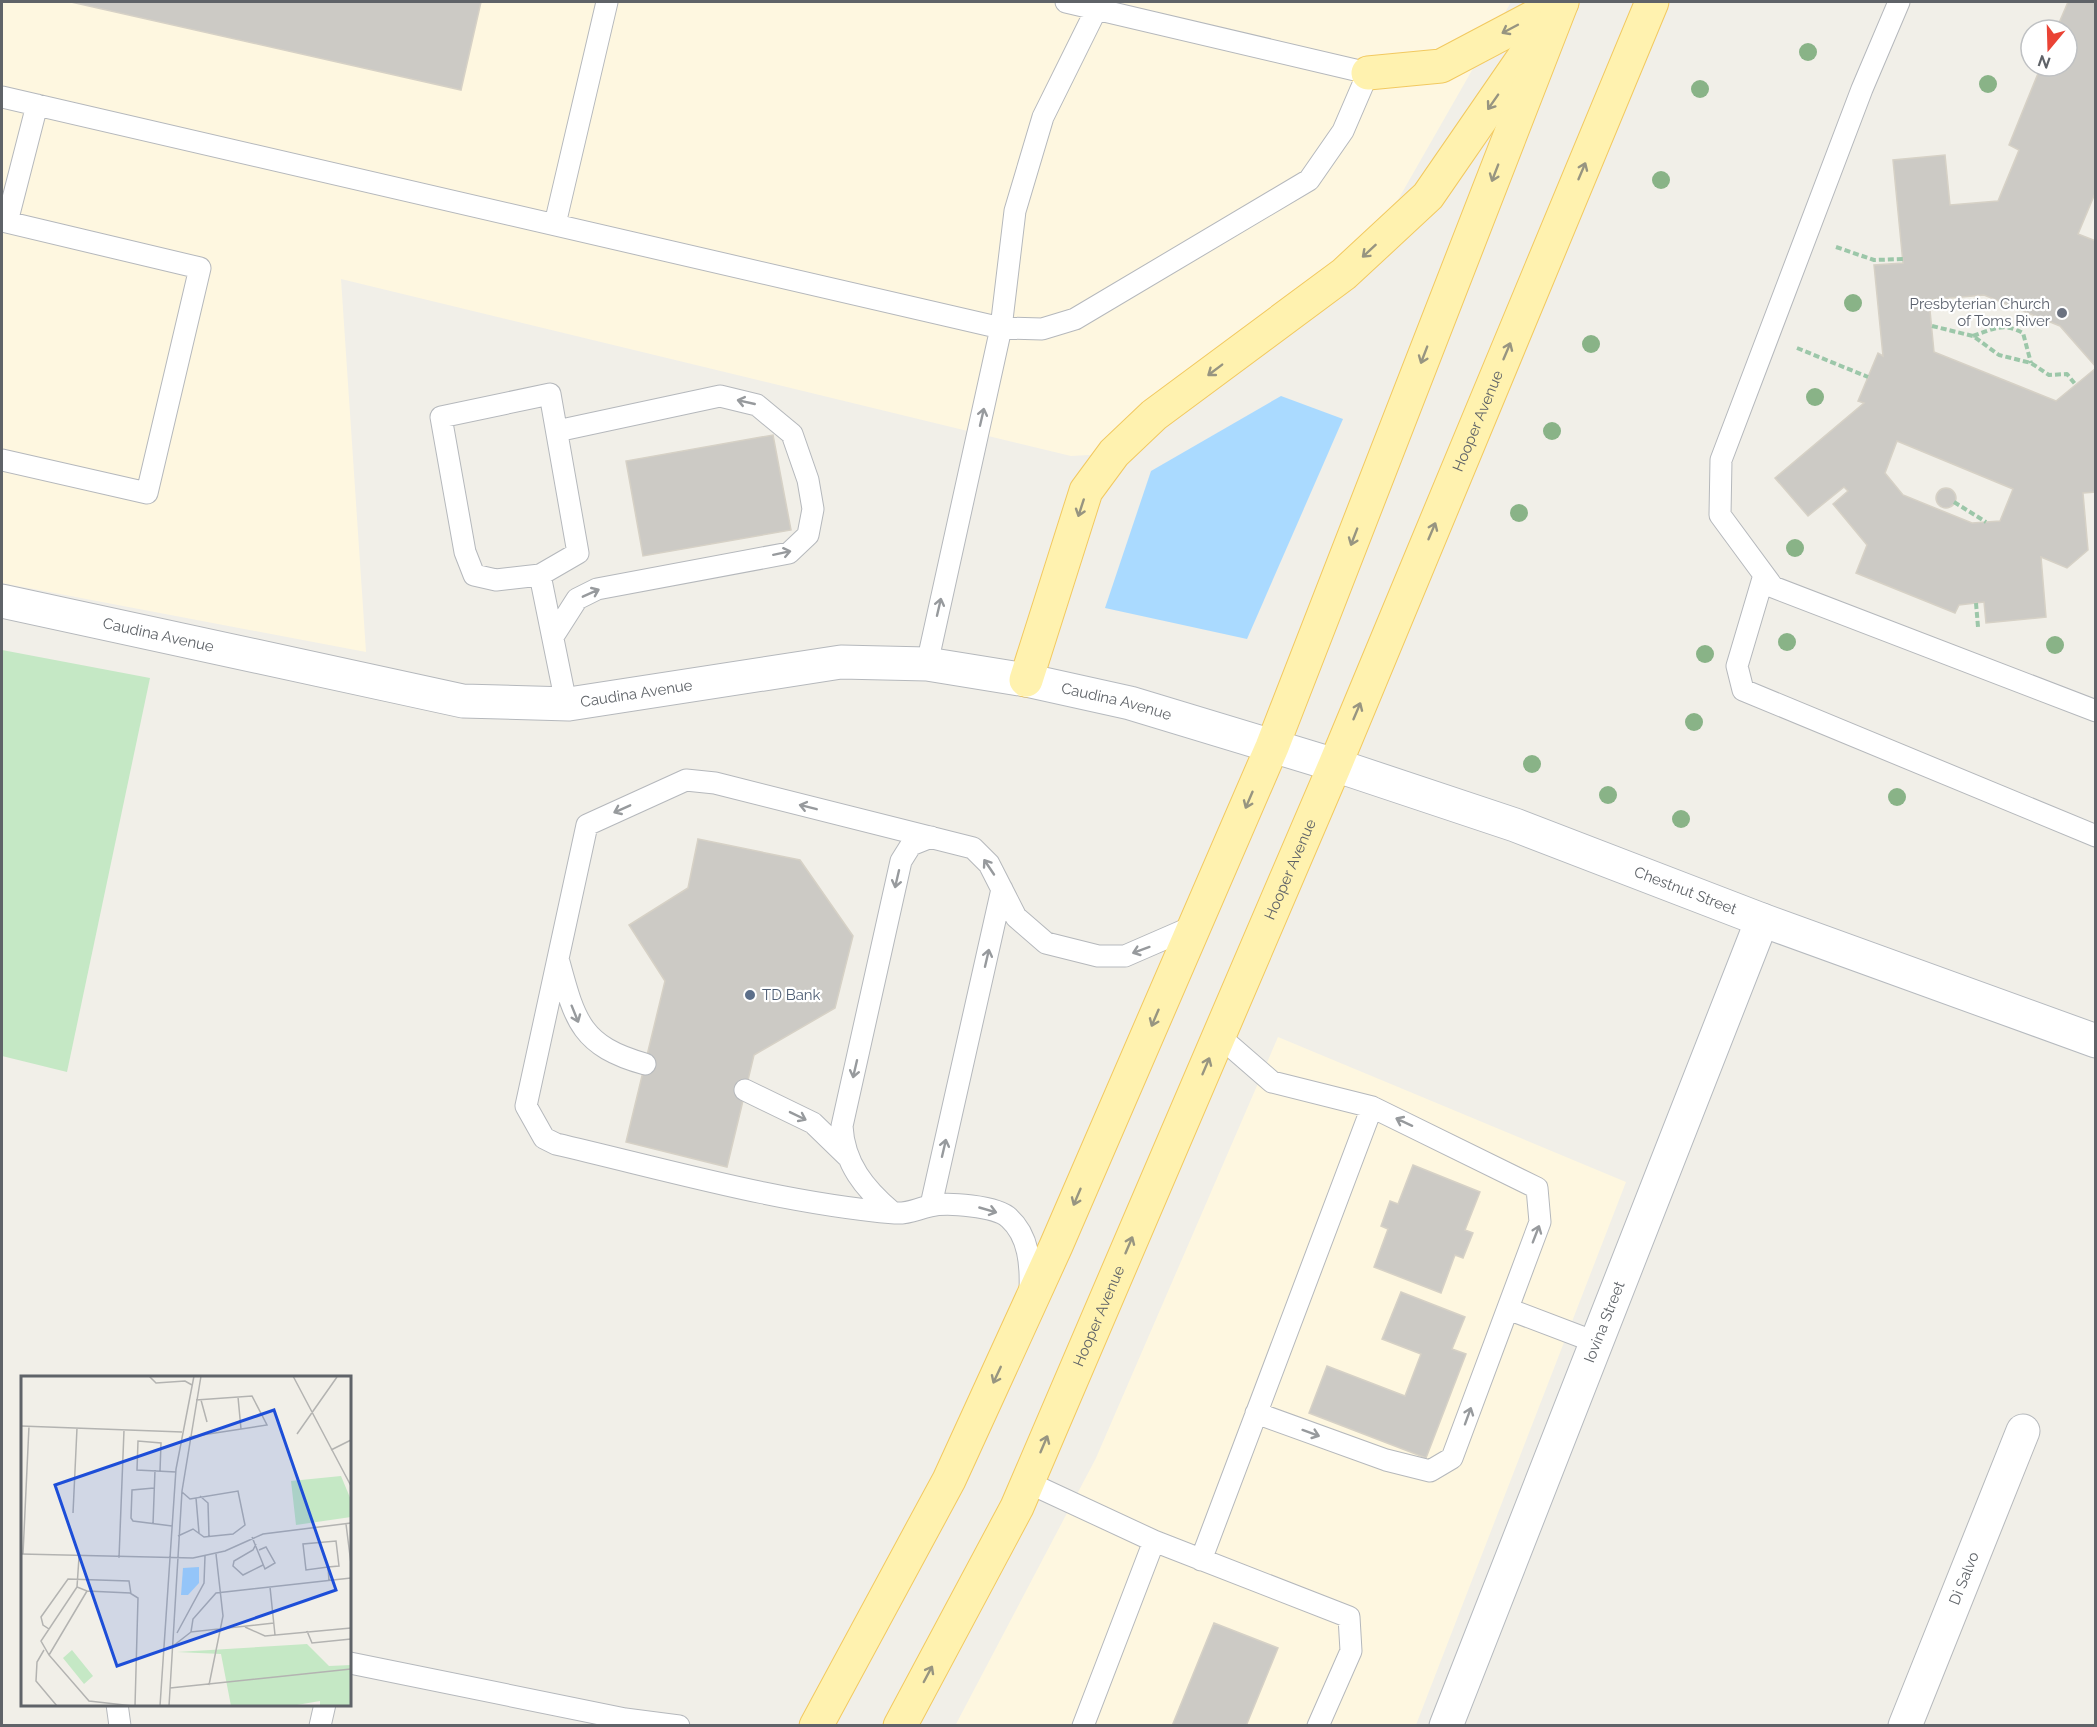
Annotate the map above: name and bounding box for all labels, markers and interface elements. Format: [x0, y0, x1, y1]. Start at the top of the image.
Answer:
north arrow [2019, 18, 2079, 78]
one-way arrow [1502, 24, 1520, 36]
text: N [2035, 51, 2053, 73]
one-way arrow [1487, 93, 1499, 110]
one-way arrow [1577, 162, 1588, 180]
one-way arrow [1489, 164, 1500, 182]
one-way arrow [1361, 244, 1376, 258]
place label: Presbyterian Church of Toms River [1910, 295, 2051, 330]
marker: Presbyterian Church of Toms River [2055, 306, 2069, 320]
one-way arrow [1502, 342, 1513, 360]
one-way arrow [1418, 345, 1429, 364]
one-way arrow [1207, 364, 1223, 376]
street label: Hooper Avenue [1449, 368, 1507, 474]
one-way arrow [737, 396, 756, 408]
one-way arrow [976, 407, 988, 426]
one-way arrow [1075, 498, 1086, 517]
one-way arrow [1427, 522, 1438, 540]
one-way arrow [1347, 527, 1358, 545]
one-way arrow [772, 547, 791, 558]
one-way arrow [582, 587, 600, 598]
one-way arrow [934, 598, 945, 617]
street label: Caudina Avenue [101, 614, 216, 656]
street label: Caudina Avenue [579, 676, 694, 711]
street label: Caudina Avenue [1060, 679, 1174, 724]
one-way arrow [1352, 702, 1363, 720]
one-way arrow [1242, 791, 1254, 809]
one-way arrow [799, 800, 818, 812]
one-way arrow [614, 804, 632, 815]
street label: Hooper Avenue [1261, 816, 1320, 923]
one-way arrow [983, 859, 995, 876]
street label: Chestnut Street [1632, 863, 1739, 918]
one-way arrow [891, 869, 903, 888]
one-way arrow [1132, 945, 1151, 956]
one-way arrow [982, 949, 993, 968]
place label: TD Bank [762, 986, 821, 1004]
marker: TD Bank [743, 988, 757, 1002]
one-way arrow [570, 1005, 581, 1023]
one-way arrow [1149, 1008, 1160, 1027]
one-way arrow [1201, 1057, 1212, 1076]
one-way arrow [849, 1059, 860, 1078]
one-way arrow [788, 1111, 806, 1122]
one-way arrow [1396, 1115, 1414, 1127]
one-way arrow [939, 1139, 951, 1158]
one-way arrow [1071, 1188, 1082, 1206]
one-way arrow [979, 1205, 998, 1216]
one-way arrow [1531, 1225, 1542, 1244]
one-way arrow [1124, 1237, 1135, 1255]
street label: Hooper Avenue [1069, 1263, 1128, 1369]
street label: Iovina Street [1580, 1279, 1628, 1365]
one-way arrow [991, 1365, 1003, 1383]
inset map [21, 1376, 351, 1706]
one-way arrow [1463, 1407, 1474, 1426]
one-way arrow [1302, 1428, 1320, 1439]
one-way arrow [1039, 1435, 1050, 1453]
street label: Di Salvo [1945, 1549, 1983, 1608]
one-way arrow [922, 1665, 934, 1683]

